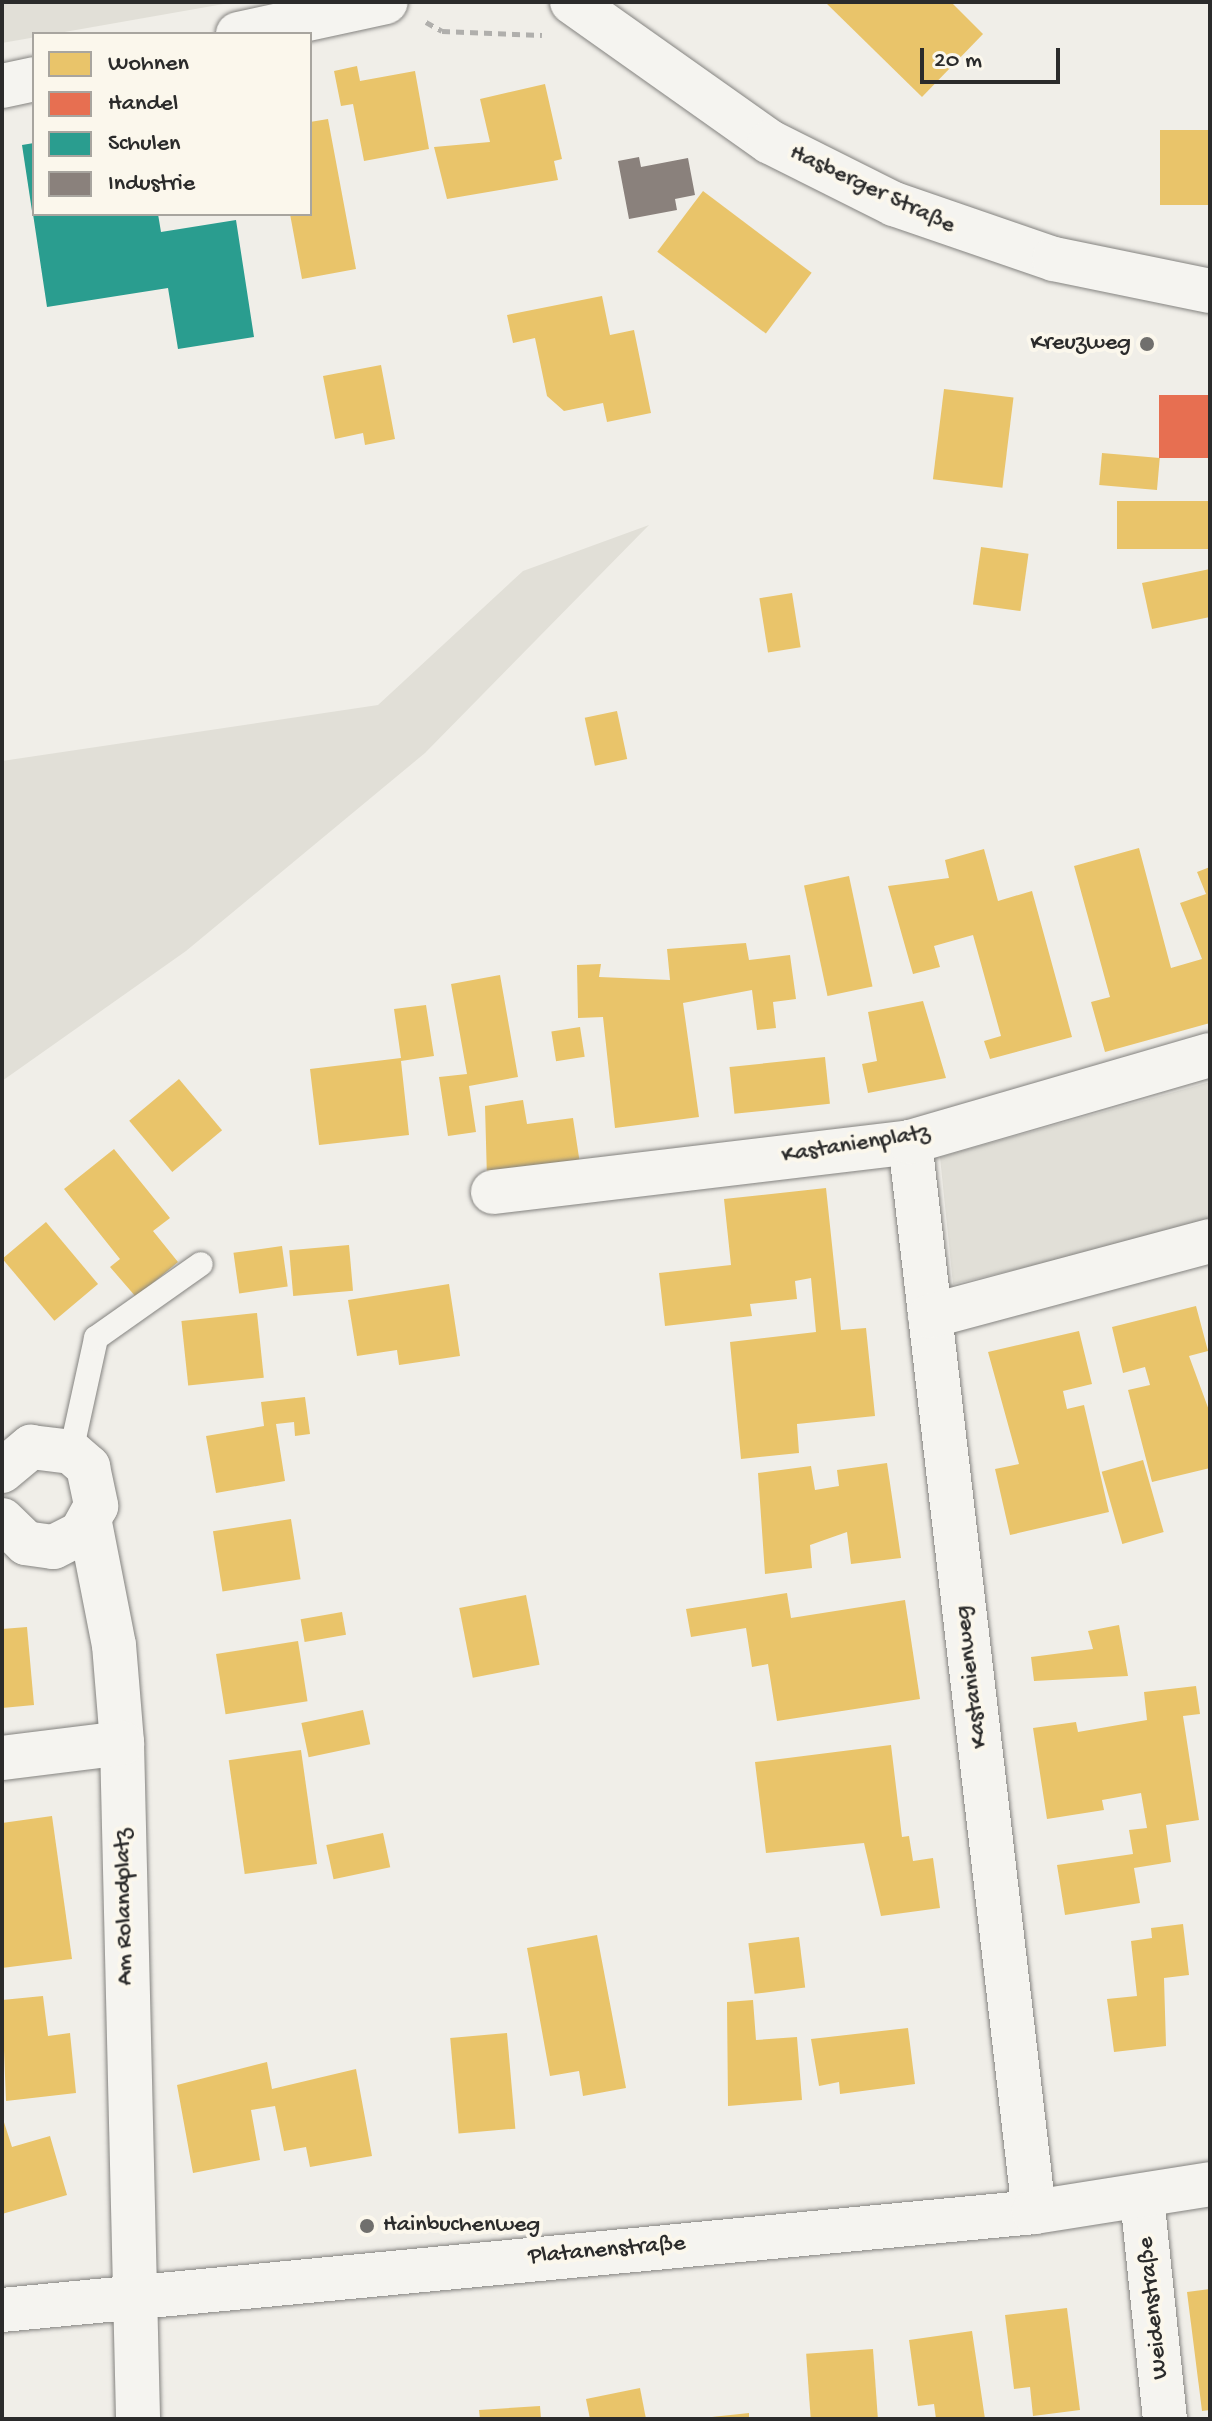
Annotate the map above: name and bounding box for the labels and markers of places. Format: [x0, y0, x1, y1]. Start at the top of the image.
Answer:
place label: Kreuzweg [1030, 330, 1131, 358]
marker: Kreuzweg [1138, 335, 1156, 353]
place label: Hainbuchenweg [383, 2212, 540, 2240]
marker: Hainbuchenweg [358, 2217, 376, 2235]

